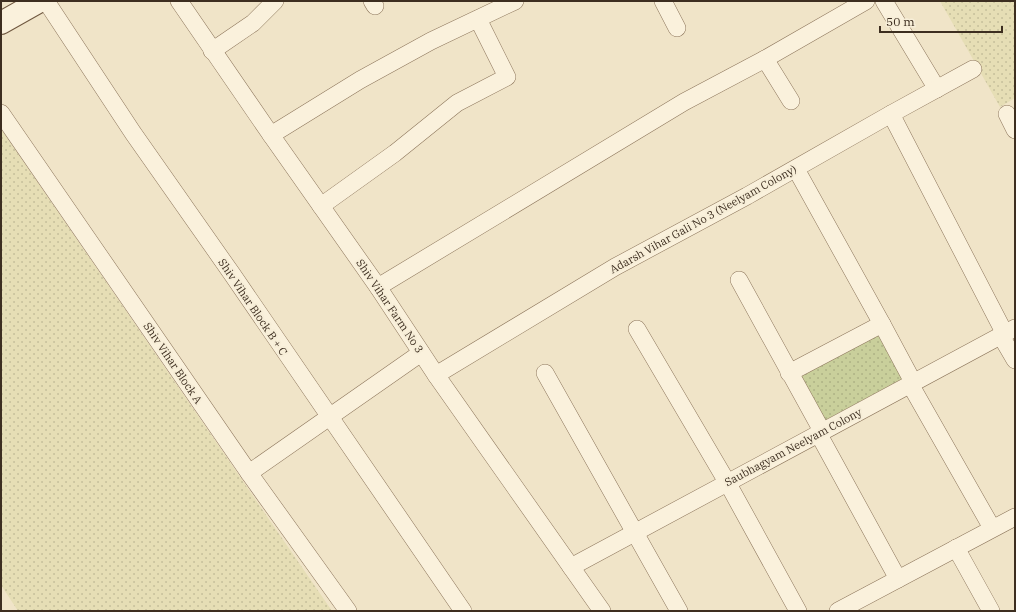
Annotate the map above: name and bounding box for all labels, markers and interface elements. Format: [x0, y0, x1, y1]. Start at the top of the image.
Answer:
scale bar [880, 8, 1002, 34]
text: 50 m [886, 14, 915, 29]
street label: Adarsh Vihar Gali No 3 (Neelyam Colony) [607, 162, 799, 276]
street label: Shiv Vihar Block B + C [215, 256, 291, 358]
street label: Shiv Vihar Farm No 3 [353, 256, 427, 356]
street label: Shiv Vihar Block A [141, 320, 206, 407]
street label: Saubhagyam Neelyam Colony [722, 405, 864, 489]

